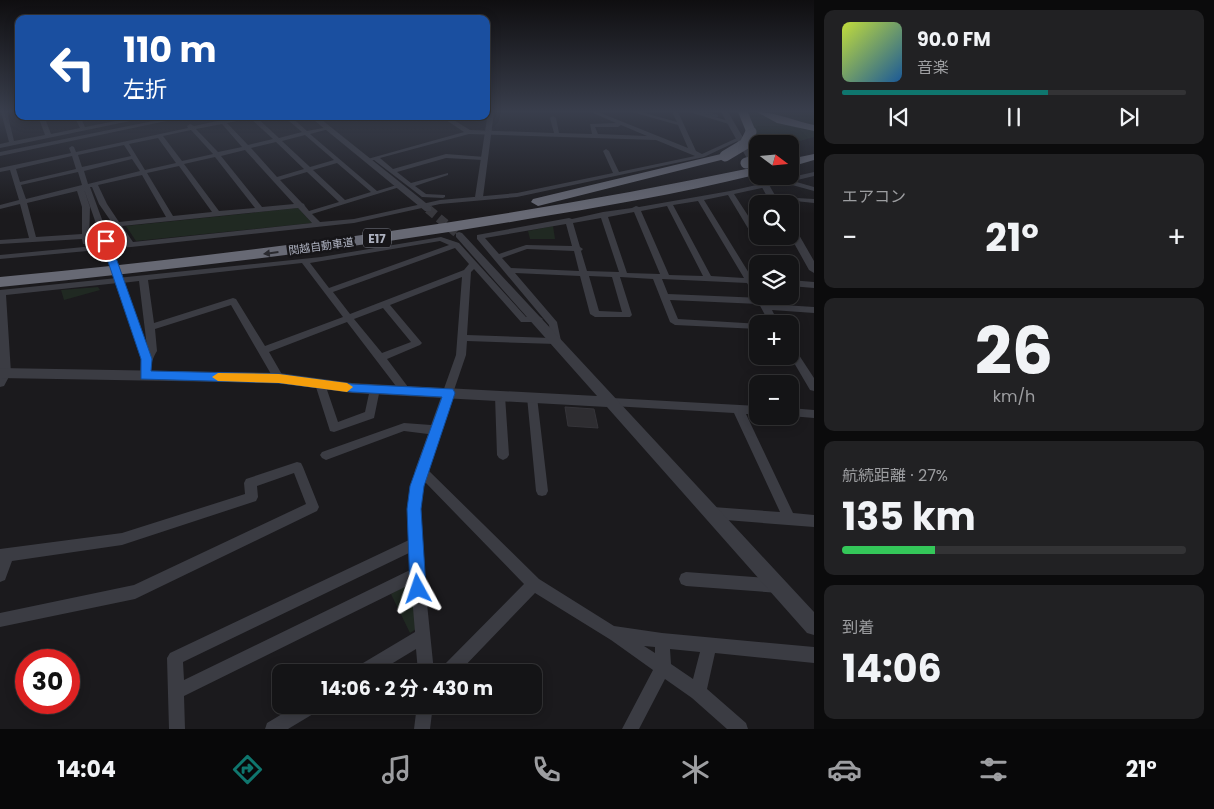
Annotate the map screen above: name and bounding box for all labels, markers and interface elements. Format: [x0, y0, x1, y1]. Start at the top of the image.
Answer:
text: 110 m [123, 25, 217, 74]
text: 90.0 FM [917, 26, 991, 53]
icon: left [40, 35, 105, 100]
text: 音楽 [917, 56, 949, 79]
text: 左折 [123, 74, 167, 105]
icon: previous [885, 103, 913, 131]
icon: pause [1000, 103, 1028, 131]
icon: next [1115, 103, 1143, 131]
north arrow [749, 135, 799, 185]
map controls [749, 135, 799, 425]
text: エアコン [842, 185, 906, 208]
button: search [749, 195, 799, 245]
text: 21° [985, 211, 1039, 264]
text: − [842, 218, 857, 257]
text: + [1167, 218, 1186, 257]
pin [85, 220, 127, 262]
icon: arrive [92, 227, 120, 255]
road number: E17 [363, 228, 391, 248]
street label: 関越自動車道 [287, 233, 355, 259]
one-way arrow [263, 249, 279, 257]
button: layers [749, 255, 799, 305]
text: 26 [975, 306, 1053, 397]
button: + [749, 315, 799, 365]
button: − [749, 375, 799, 425]
text: km/h [993, 385, 1035, 408]
text: 航続距離 · 27% [842, 464, 948, 487]
text: 135 km [842, 490, 976, 543]
position arrow [391, 562, 443, 614]
text: 到着 [842, 616, 874, 639]
text: 14:06 [842, 642, 942, 695]
speed limit sign: 30 [15, 649, 80, 714]
text: 14:06 · 2 分 · 430 m [321, 675, 493, 702]
icon: directions [230, 752, 265, 787]
icon: music [379, 752, 414, 787]
icon: phone [529, 752, 564, 787]
icon: climate [678, 752, 713, 787]
icon: car [827, 752, 862, 787]
icon: filters [976, 752, 1011, 787]
text: 14:04 [57, 754, 116, 785]
text: 21° [1126, 754, 1157, 785]

